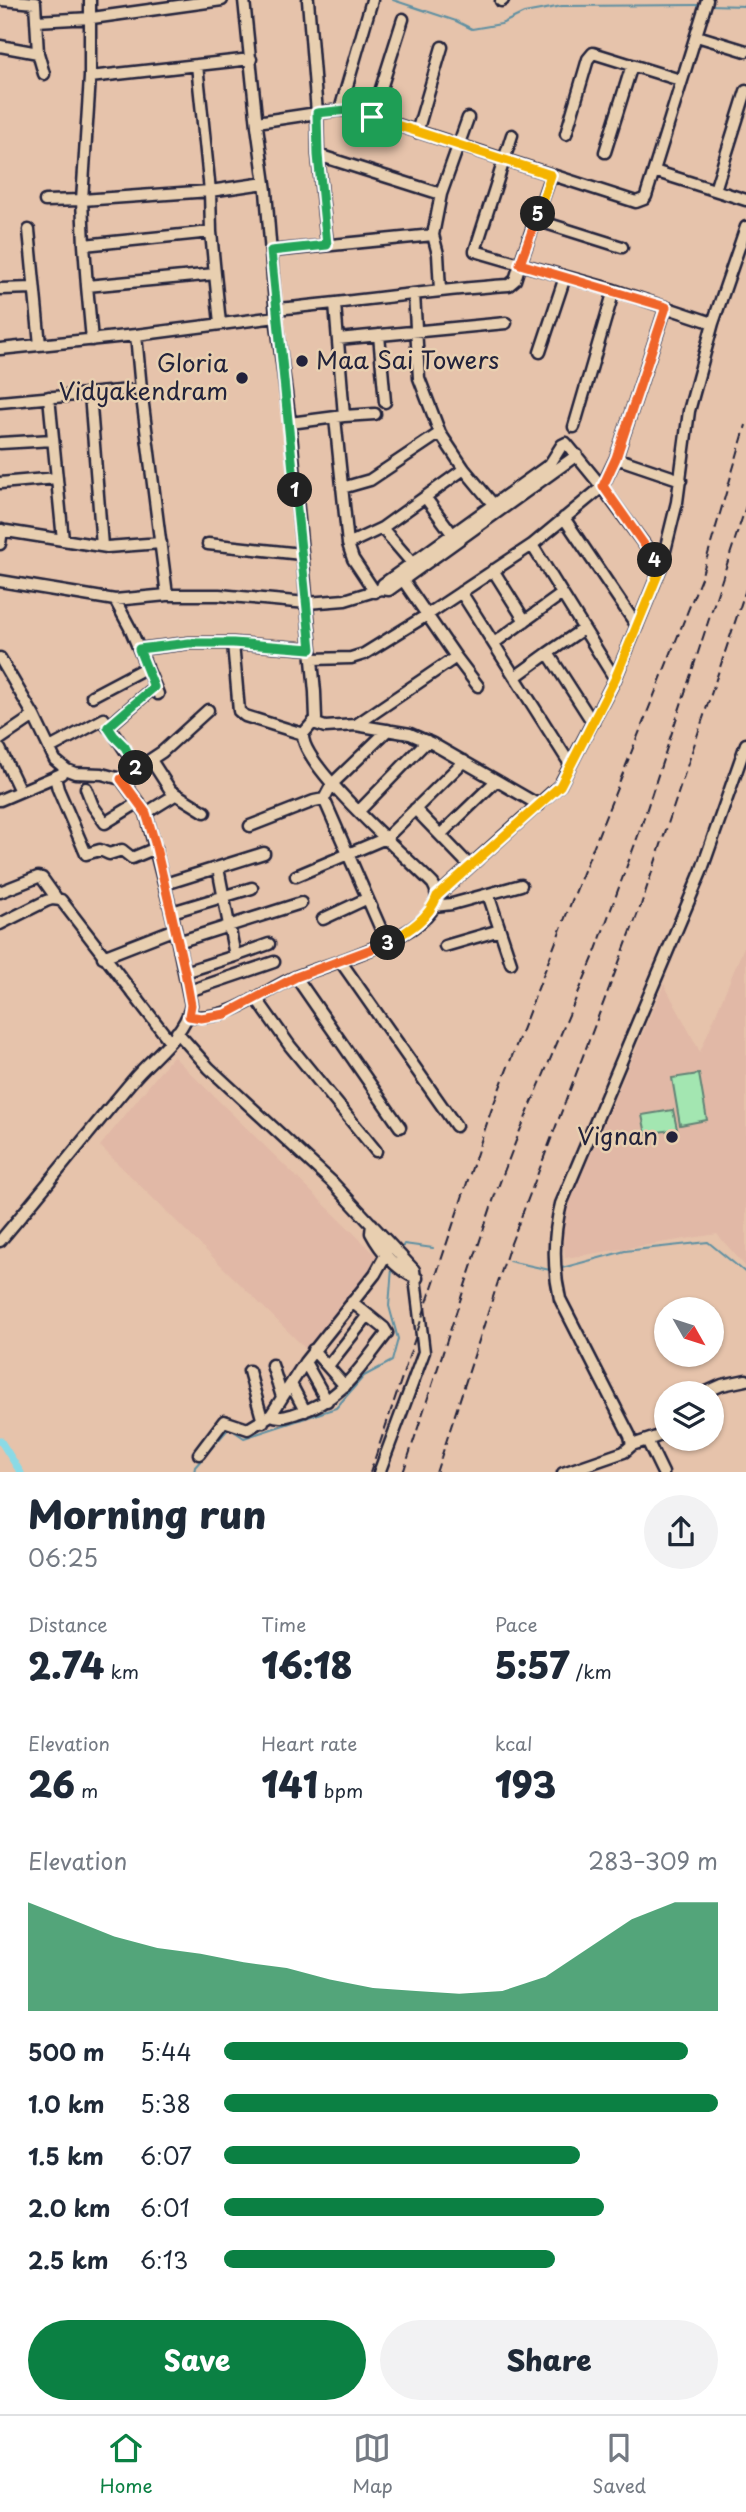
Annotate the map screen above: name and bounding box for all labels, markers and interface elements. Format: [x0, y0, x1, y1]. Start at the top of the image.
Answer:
pin [342, 87, 402, 147]
icon: arrive [353, 98, 391, 136]
pin: 5 [520, 196, 556, 232]
text: 5 [531, 199, 544, 227]
place label: Maa Sai Towers [316, 341, 499, 377]
place label: Gloria Vidyakendram [59, 344, 228, 408]
marker: Maa Sai Towers [294, 353, 310, 369]
marker: Gloria Vidyakendram [234, 370, 250, 386]
pin: 1 [278, 472, 312, 508]
text: 1 [290, 475, 299, 503]
pin: 4 [638, 542, 672, 578]
text: 4 [648, 545, 661, 573]
pin: 2 [118, 750, 154, 786]
text: 2 [129, 753, 142, 781]
pin: 3 [370, 926, 406, 960]
text: 3 [381, 928, 394, 956]
place label: Vignan [577, 1117, 658, 1153]
marker: Vignan [664, 1129, 680, 1145]
north arrow [654, 1297, 724, 1367]
map controls [654, 1297, 724, 1451]
button: layers [654, 1381, 724, 1451]
text: Morning run [28, 1485, 266, 1542]
button: share [644, 1495, 718, 1569]
text: 06:25 [28, 1540, 98, 1575]
text: Distance [28, 1610, 108, 1638]
text: Time [261, 1610, 306, 1638]
text: Pace [495, 1610, 538, 1638]
text: 2.74 [28, 1638, 104, 1691]
text: 16:18 [261, 1638, 352, 1691]
text: 5:57 [495, 1638, 569, 1691]
text: km [104, 1657, 139, 1685]
text: /km [569, 1657, 612, 1685]
text: Elevation [28, 1729, 110, 1757]
text: Heart rate [261, 1729, 357, 1757]
text: kcal [495, 1729, 533, 1757]
text: 26 [28, 1757, 75, 1810]
text: 141 [261, 1757, 318, 1810]
text: 193 [495, 1757, 556, 1810]
text: m [75, 1776, 98, 1804]
text: bpm [318, 1776, 363, 1804]
text: Elevation [28, 1843, 127, 1878]
text: 283–309 m [588, 1843, 718, 1878]
text: 500 m [28, 2034, 105, 2069]
text: 5:44 [140, 2034, 192, 2069]
text: 1.0 km [28, 2086, 105, 2121]
text: 5:38 [140, 2086, 191, 2121]
text: 1.5 km [28, 2138, 104, 2173]
text: 6:07 [140, 2138, 192, 2173]
text: 2.0 km [28, 2190, 110, 2225]
text: 6:01 [140, 2190, 190, 2225]
text: 2.5 km [28, 2242, 108, 2277]
text: 6:13 [140, 2242, 188, 2277]
button: Save [28, 2320, 366, 2400]
button: Share [380, 2320, 718, 2400]
tab: Home [100, 2429, 153, 2499]
tab: Map [352, 2429, 393, 2499]
tab: Saved [592, 2429, 646, 2499]

